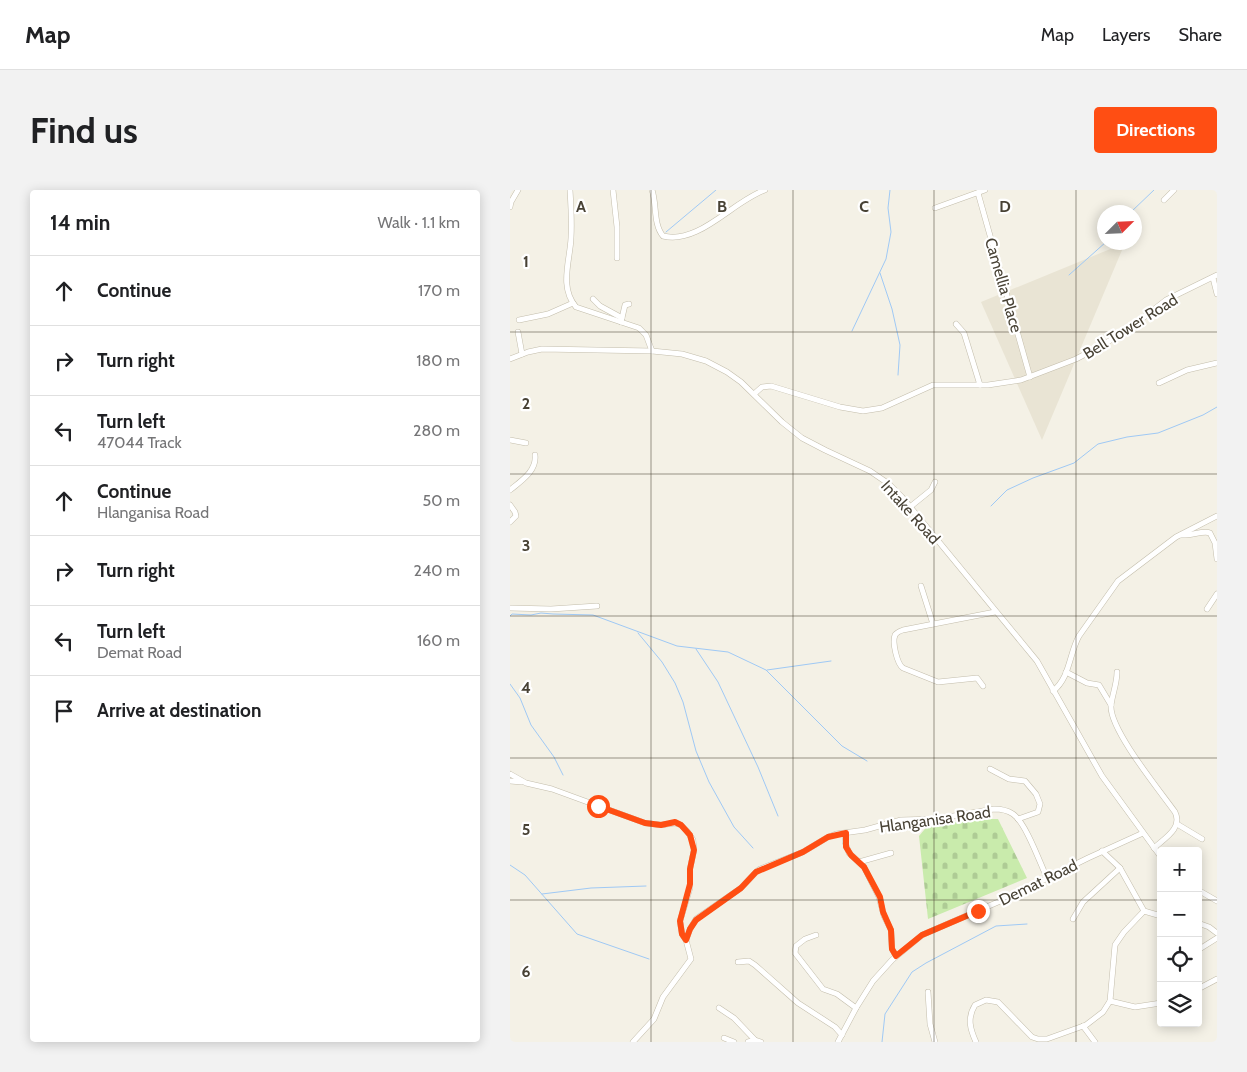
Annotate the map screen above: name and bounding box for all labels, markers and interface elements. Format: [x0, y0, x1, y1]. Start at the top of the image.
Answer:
text: Map [25, 20, 71, 49]
text: Map [1041, 24, 1074, 46]
text: Layers [1102, 24, 1151, 46]
text: Share [1179, 24, 1222, 46]
button: Directions [1094, 107, 1217, 153]
text: Find us [30, 109, 138, 152]
text: A [576, 197, 586, 216]
text: B [717, 197, 727, 216]
text: C [859, 197, 869, 216]
text: D [999, 197, 1011, 216]
north arrow [1097, 205, 1142, 250]
text: 14 min [50, 210, 110, 235]
text: Walk · 1.1 km [378, 213, 460, 232]
street label: Camellia Place [981, 235, 1026, 335]
text: 1 [523, 252, 529, 271]
icon: ahead [50, 277, 78, 305]
text: Continue [97, 279, 171, 302]
text: 170 m [418, 281, 460, 300]
street label: Bell Tower Road [1079, 290, 1181, 363]
icon: right [50, 347, 78, 375]
text: Turn right [97, 349, 175, 372]
text: 180 m [416, 351, 460, 370]
text: 2 [522, 394, 530, 413]
text: Turn left [97, 410, 165, 433]
icon: left [50, 417, 78, 445]
text: 280 m [413, 421, 460, 440]
text: 47044 Track [97, 433, 182, 452]
street label: Intake Road [877, 477, 944, 548]
text: Continue [97, 480, 171, 503]
icon: ahead [50, 487, 78, 515]
text: 50 m [423, 491, 460, 510]
text: Hlanganisa Road [97, 503, 209, 522]
text: 3 [522, 536, 530, 555]
icon: right [50, 557, 78, 585]
text: Turn right [97, 559, 175, 582]
text: 240 m [414, 561, 460, 580]
text: Turn left [97, 620, 165, 643]
icon: left [50, 627, 78, 655]
text: 160 m [417, 631, 460, 650]
text: Demat Road [97, 643, 182, 662]
text: 4 [521, 678, 531, 697]
icon: arrive [50, 697, 78, 725]
text: Arrive at destination [97, 699, 261, 722]
route start [587, 795, 610, 818]
street label: Hlanganisa Road [878, 802, 992, 837]
text: 5 [522, 820, 530, 839]
map controls [1157, 847, 1202, 1027]
button: + [1157, 847, 1202, 892]
street label: Demat Road [996, 855, 1081, 910]
button: − [1157, 892, 1202, 937]
route end [967, 900, 990, 923]
button: locate [1157, 937, 1202, 982]
text: 6 [522, 962, 531, 981]
button: layers [1157, 982, 1202, 1027]

